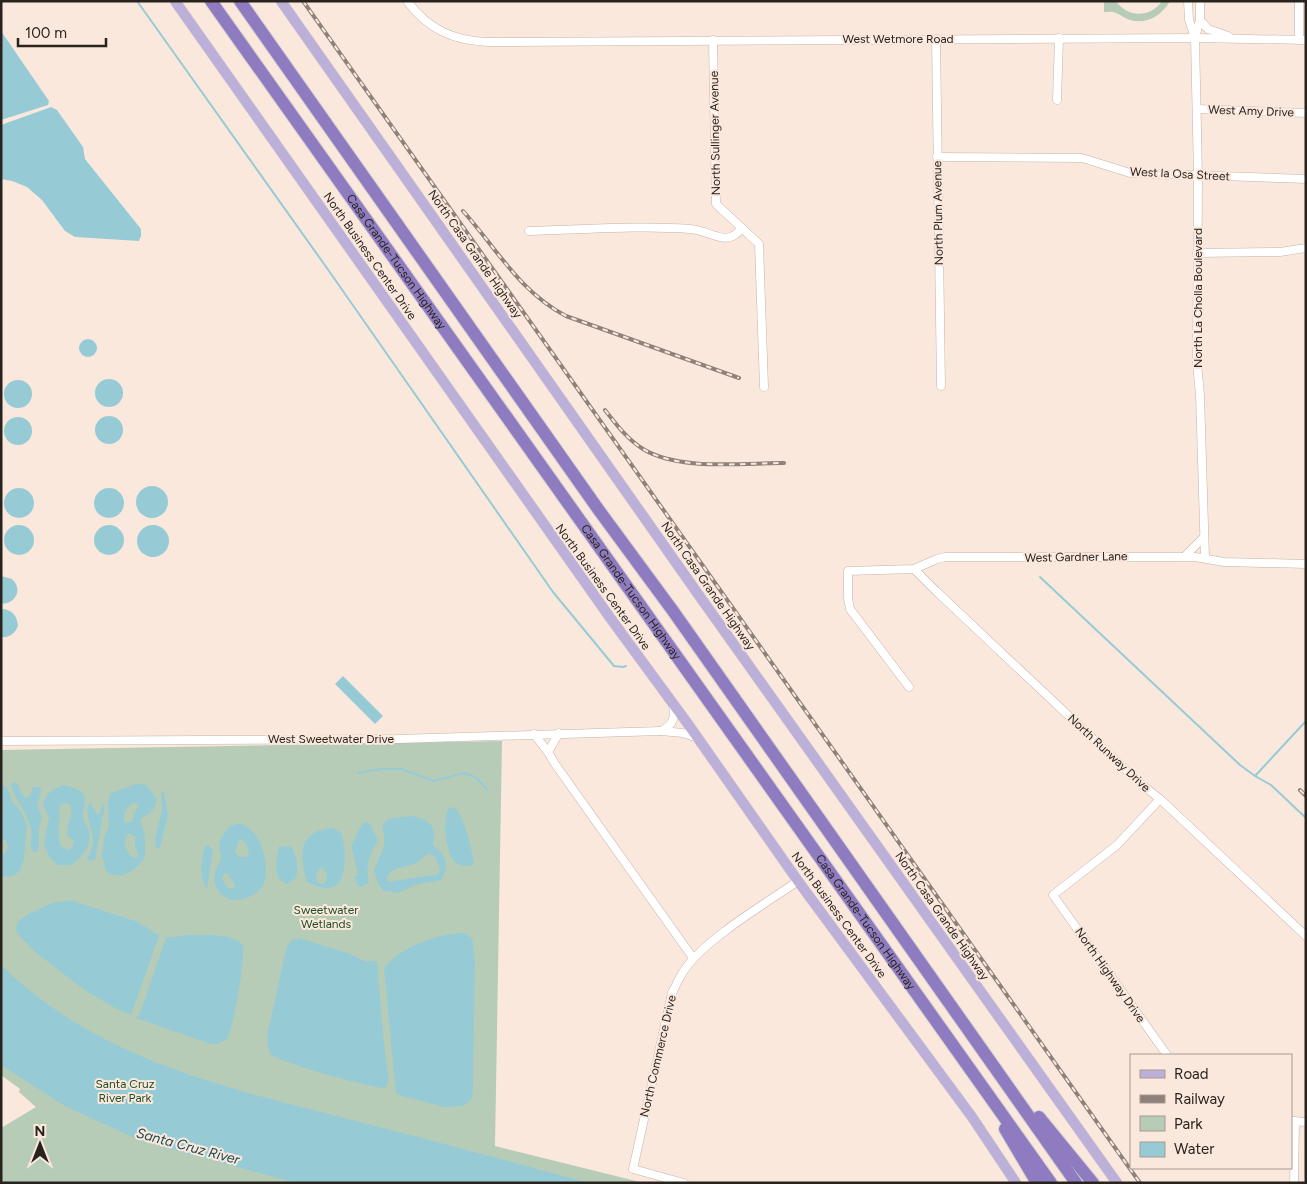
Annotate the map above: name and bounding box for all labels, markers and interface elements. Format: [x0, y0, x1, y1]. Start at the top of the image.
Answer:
scale bar [18, 15, 105, 47]
text: 100 m [25, 24, 67, 42]
street label: West Wetmore Road [842, 32, 954, 46]
street label: North Sullinger Avenue [707, 70, 723, 195]
street label: West Amy Drive [1208, 103, 1295, 120]
street label: North Plum Avenue [930, 160, 946, 265]
street label: West la Osa Street [1130, 164, 1231, 184]
street label: North Casa Grande Highway [425, 187, 525, 321]
street label: North Business Center Drive [321, 190, 420, 323]
street label: Casa Grande-Tucson Highway [344, 191, 450, 333]
street label: North La Cholla Boulevard [1191, 228, 1205, 368]
street label: North Casa Grande Highway [658, 519, 758, 653]
street label: North Business Center Drive [553, 521, 654, 653]
street label: Casa Grande-Tucson Highway [578, 522, 684, 663]
street label: West Gardner Lane [1024, 549, 1128, 565]
street label: North Runway Drive [1065, 711, 1153, 795]
street label: West Sweetwater Drive [268, 732, 395, 746]
street label: North Business Center Drive [789, 849, 890, 981]
street label: North Casa Grande Highway [892, 849, 992, 983]
street label: Casa Grande-Tucson Highway [813, 852, 919, 993]
park label: Sweetwater Wetlands [294, 903, 358, 931]
street label: North Highway Drive [1072, 925, 1148, 1025]
street label: North Commerce Drive [637, 993, 679, 1118]
legend [1130, 1054, 1292, 1169]
text: Road [1174, 1065, 1209, 1083]
park label: Santa Cruz River Park [95, 1077, 155, 1105]
text: Railway [1174, 1090, 1225, 1108]
text: Park [1174, 1115, 1203, 1133]
north arrow [15, 1119, 65, 1169]
text: N [35, 1123, 45, 1140]
water label: Santa Cruz River [134, 1125, 243, 1169]
text: Water [1174, 1140, 1214, 1158]

